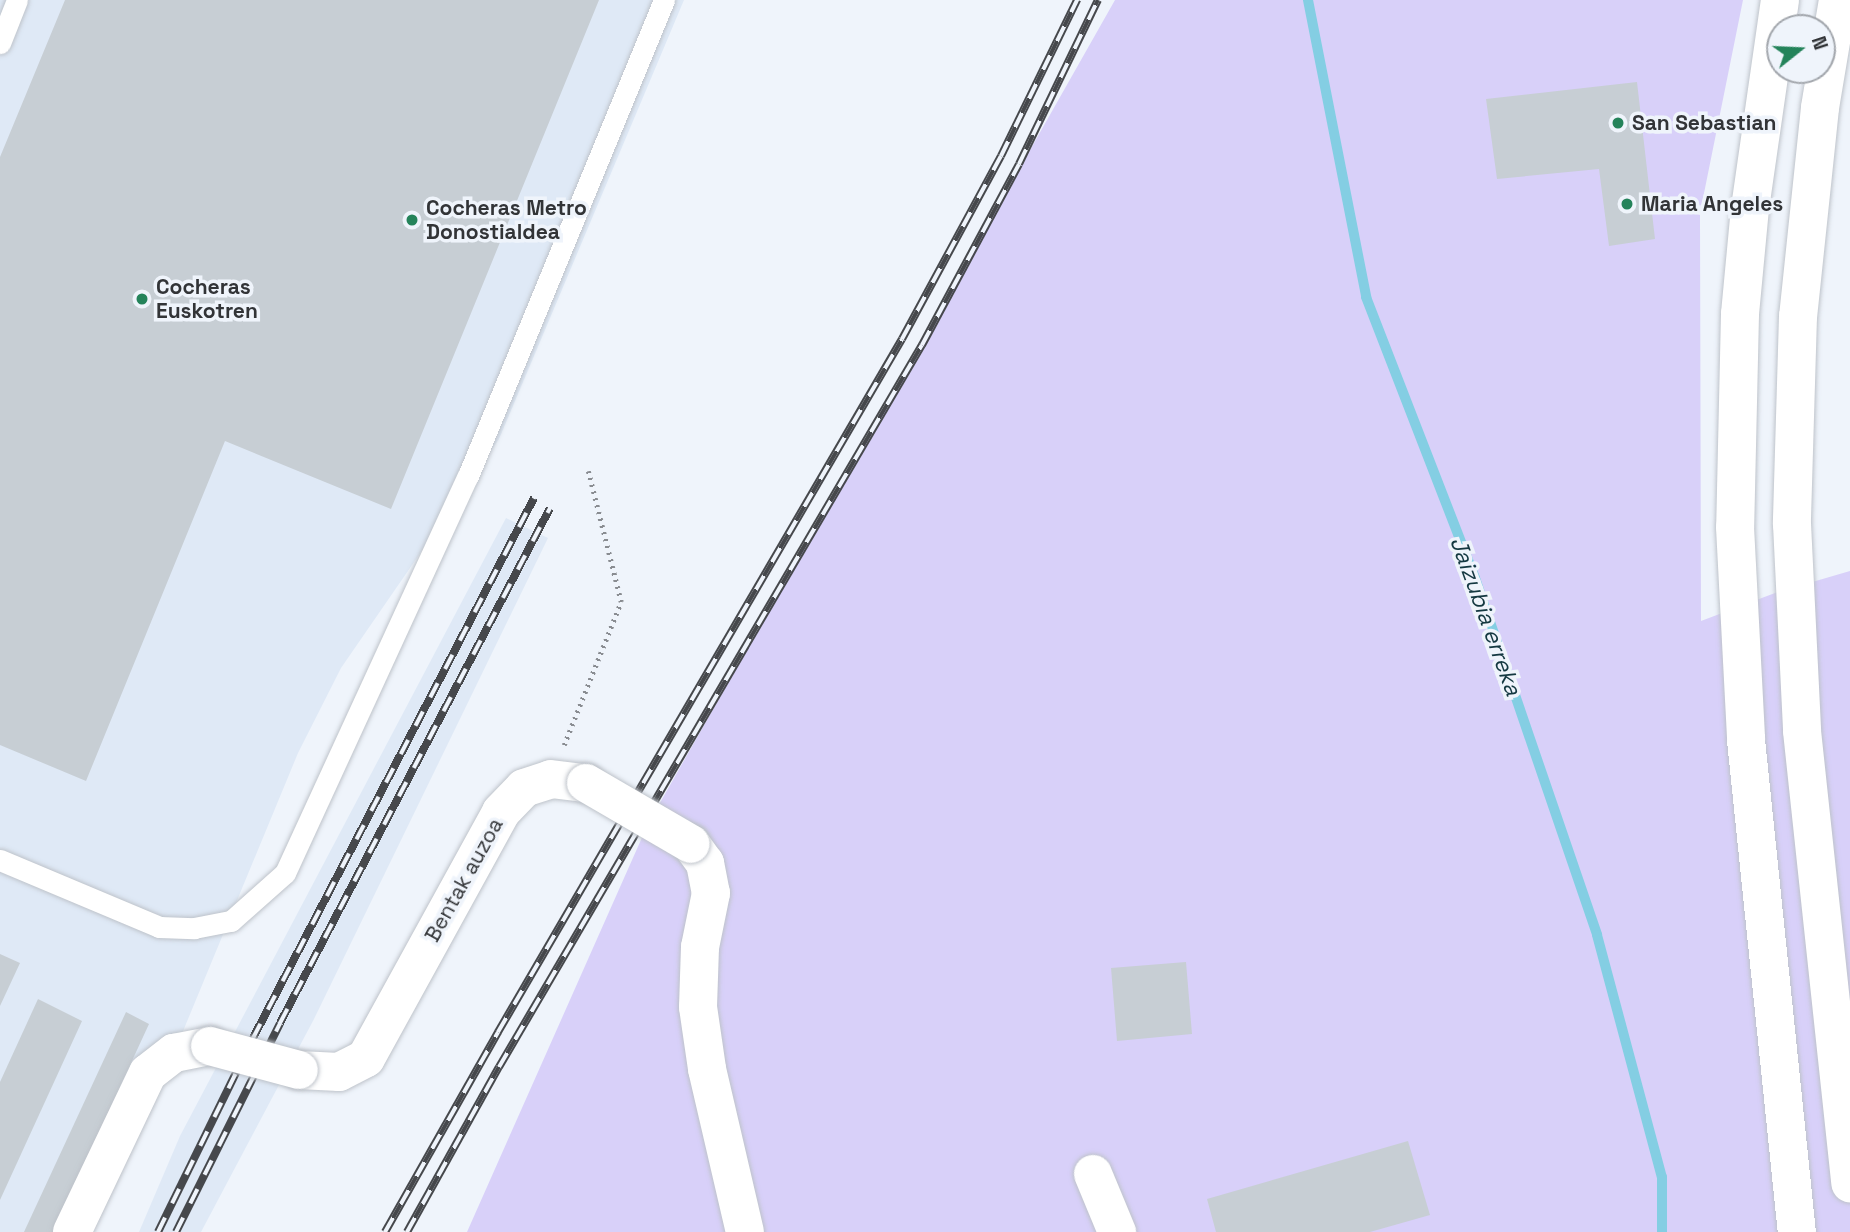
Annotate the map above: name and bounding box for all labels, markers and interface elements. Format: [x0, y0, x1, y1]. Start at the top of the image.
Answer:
north arrow [1766, 14, 1836, 84]
text: N [1806, 33, 1833, 53]
place label: San Sebastian [1632, 110, 1776, 136]
marker: San Sebastian [1610, 115, 1626, 131]
place label: Maria Angeles [1641, 191, 1784, 217]
place label: Cocheras Metro Donostialdea [426, 195, 587, 245]
marker: Maria Angeles [1619, 196, 1635, 212]
marker: Cocheras Metro Donostialdea [404, 212, 420, 228]
place label: Cocheras Euskotren [156, 274, 258, 324]
marker: Cocheras Euskotren [134, 291, 150, 307]
water label: Jaizubia erreka [1444, 533, 1528, 699]
street label: Bentak auzoa [420, 814, 508, 946]

